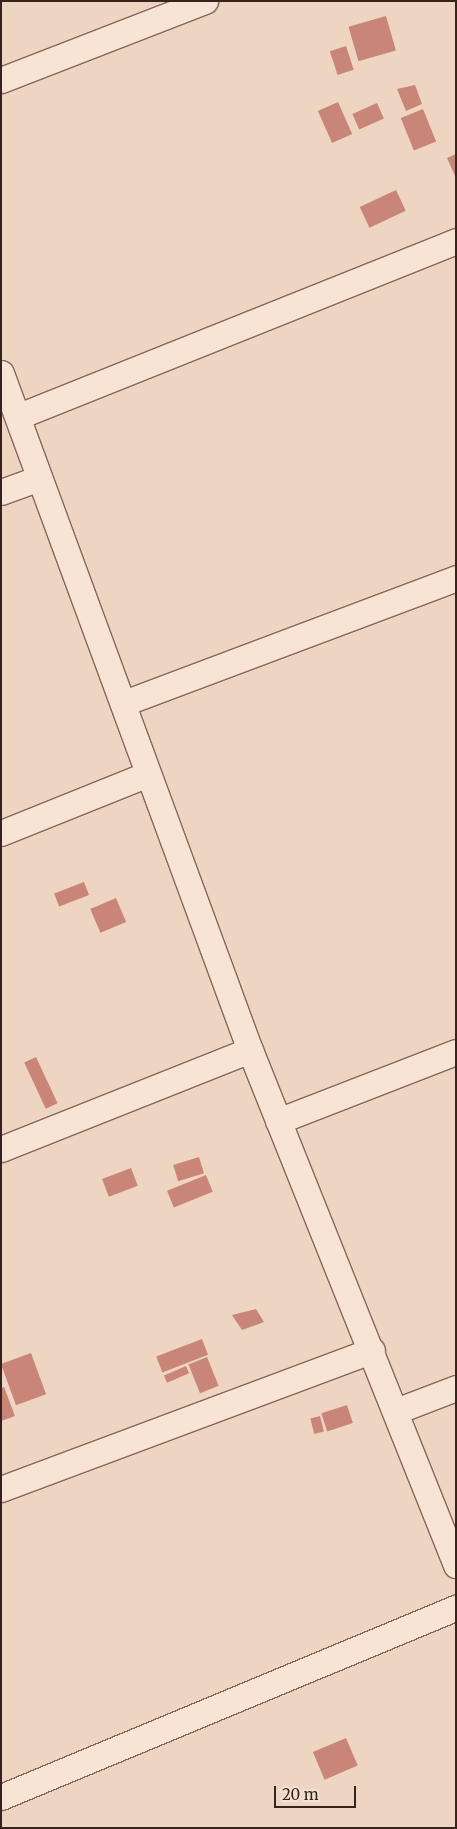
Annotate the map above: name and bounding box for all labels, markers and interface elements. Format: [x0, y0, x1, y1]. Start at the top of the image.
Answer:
scale bar [277, 1776, 360, 1808]
text: 20 m [282, 1785, 319, 1804]

